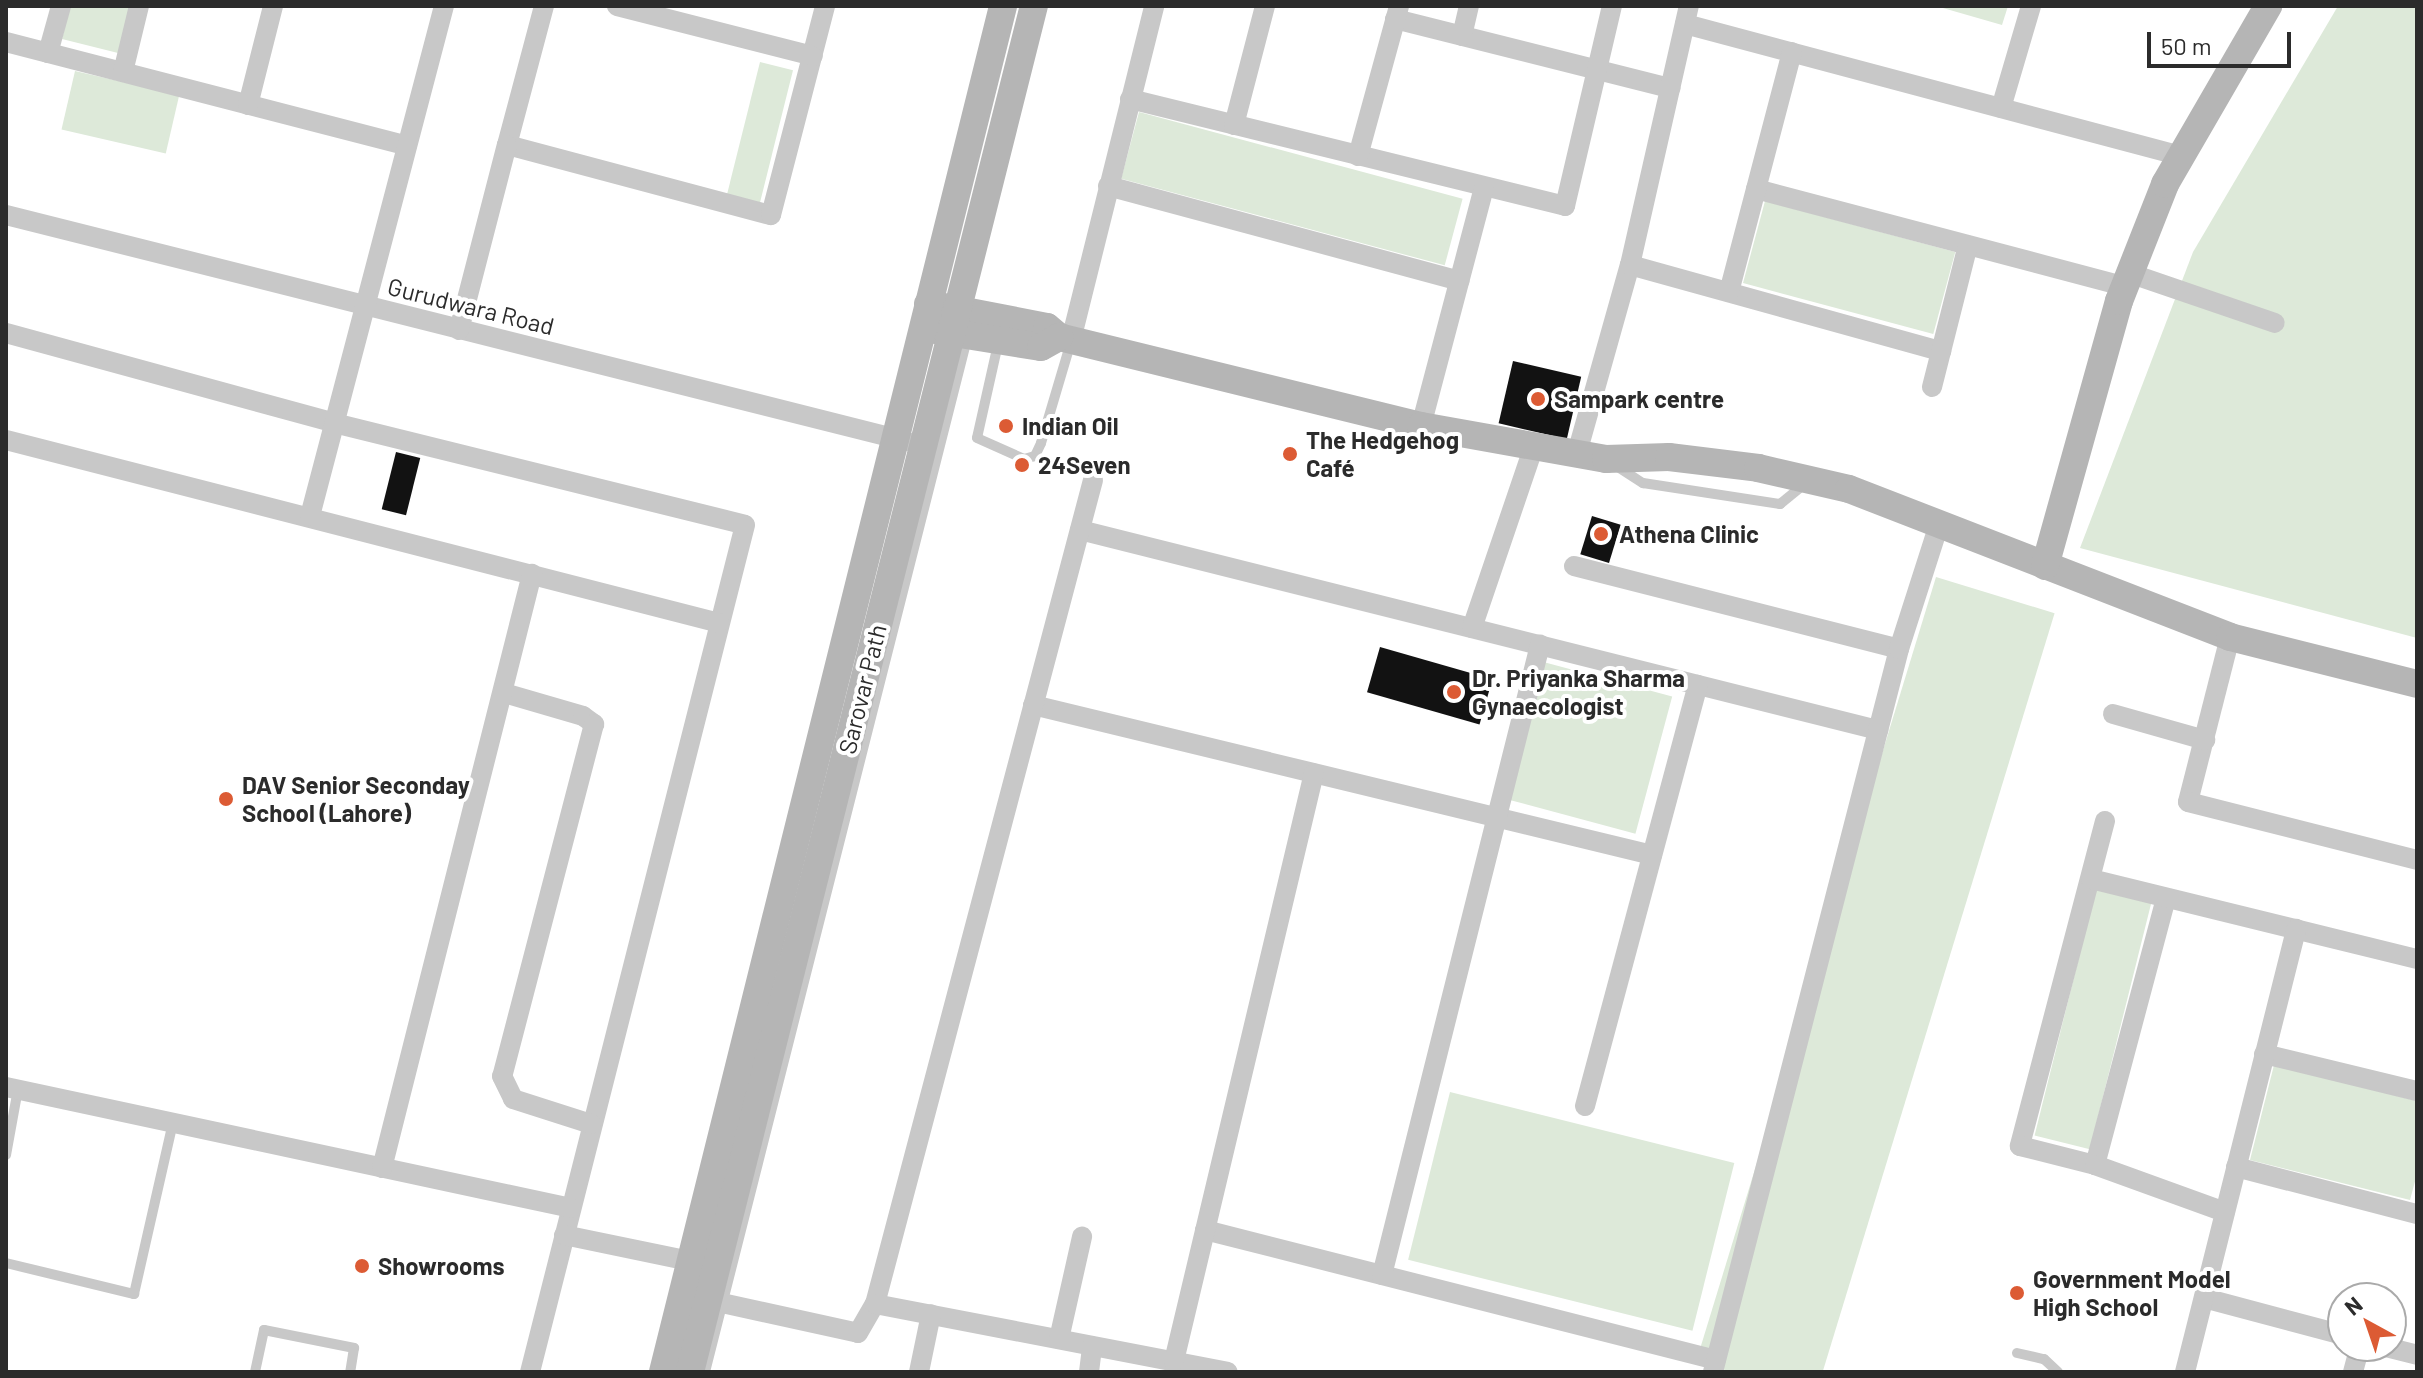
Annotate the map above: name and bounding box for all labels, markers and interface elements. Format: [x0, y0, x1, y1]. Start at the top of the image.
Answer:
scale bar [2151, 16, 2295, 66]
text: 50 m [2161, 31, 2212, 60]
street label: Gurudwara Road [385, 271, 557, 341]
place label: Sampark centre [1554, 385, 1724, 413]
marker: Sampark centre [1529, 390, 1547, 408]
place label: Indian Oil [1022, 412, 1119, 440]
marker: Indian Oil [997, 417, 1015, 435]
place label: The Hedgehog Café [1306, 426, 1459, 482]
marker: The Hedgehog Café [1281, 445, 1299, 463]
place label: 24Seven [1038, 451, 1131, 479]
marker: 24Seven [1013, 456, 1031, 474]
place label: Athena Clinic [1619, 520, 1759, 548]
marker: Athena Clinic [1590, 523, 1612, 545]
street label: Sarovar Path [832, 621, 892, 757]
place label: Dr. Priyanka Sharma Gynaecologist [1472, 664, 1685, 720]
marker: Dr. Priyanka Sharma Gynaecologist [1443, 681, 1465, 703]
place label: DAV Senior Seconday School (Lahore) [242, 771, 470, 827]
marker: DAV Senior Seconday School (Lahore) [217, 790, 235, 808]
place label: Showrooms [378, 1252, 505, 1280]
marker: Showrooms [353, 1257, 371, 1275]
place label: Government Model High School [2033, 1265, 2231, 1321]
north arrow [2327, 1282, 2407, 1362]
marker: Government Model High School [2008, 1284, 2026, 1302]
text: N [2339, 1290, 2367, 1320]

